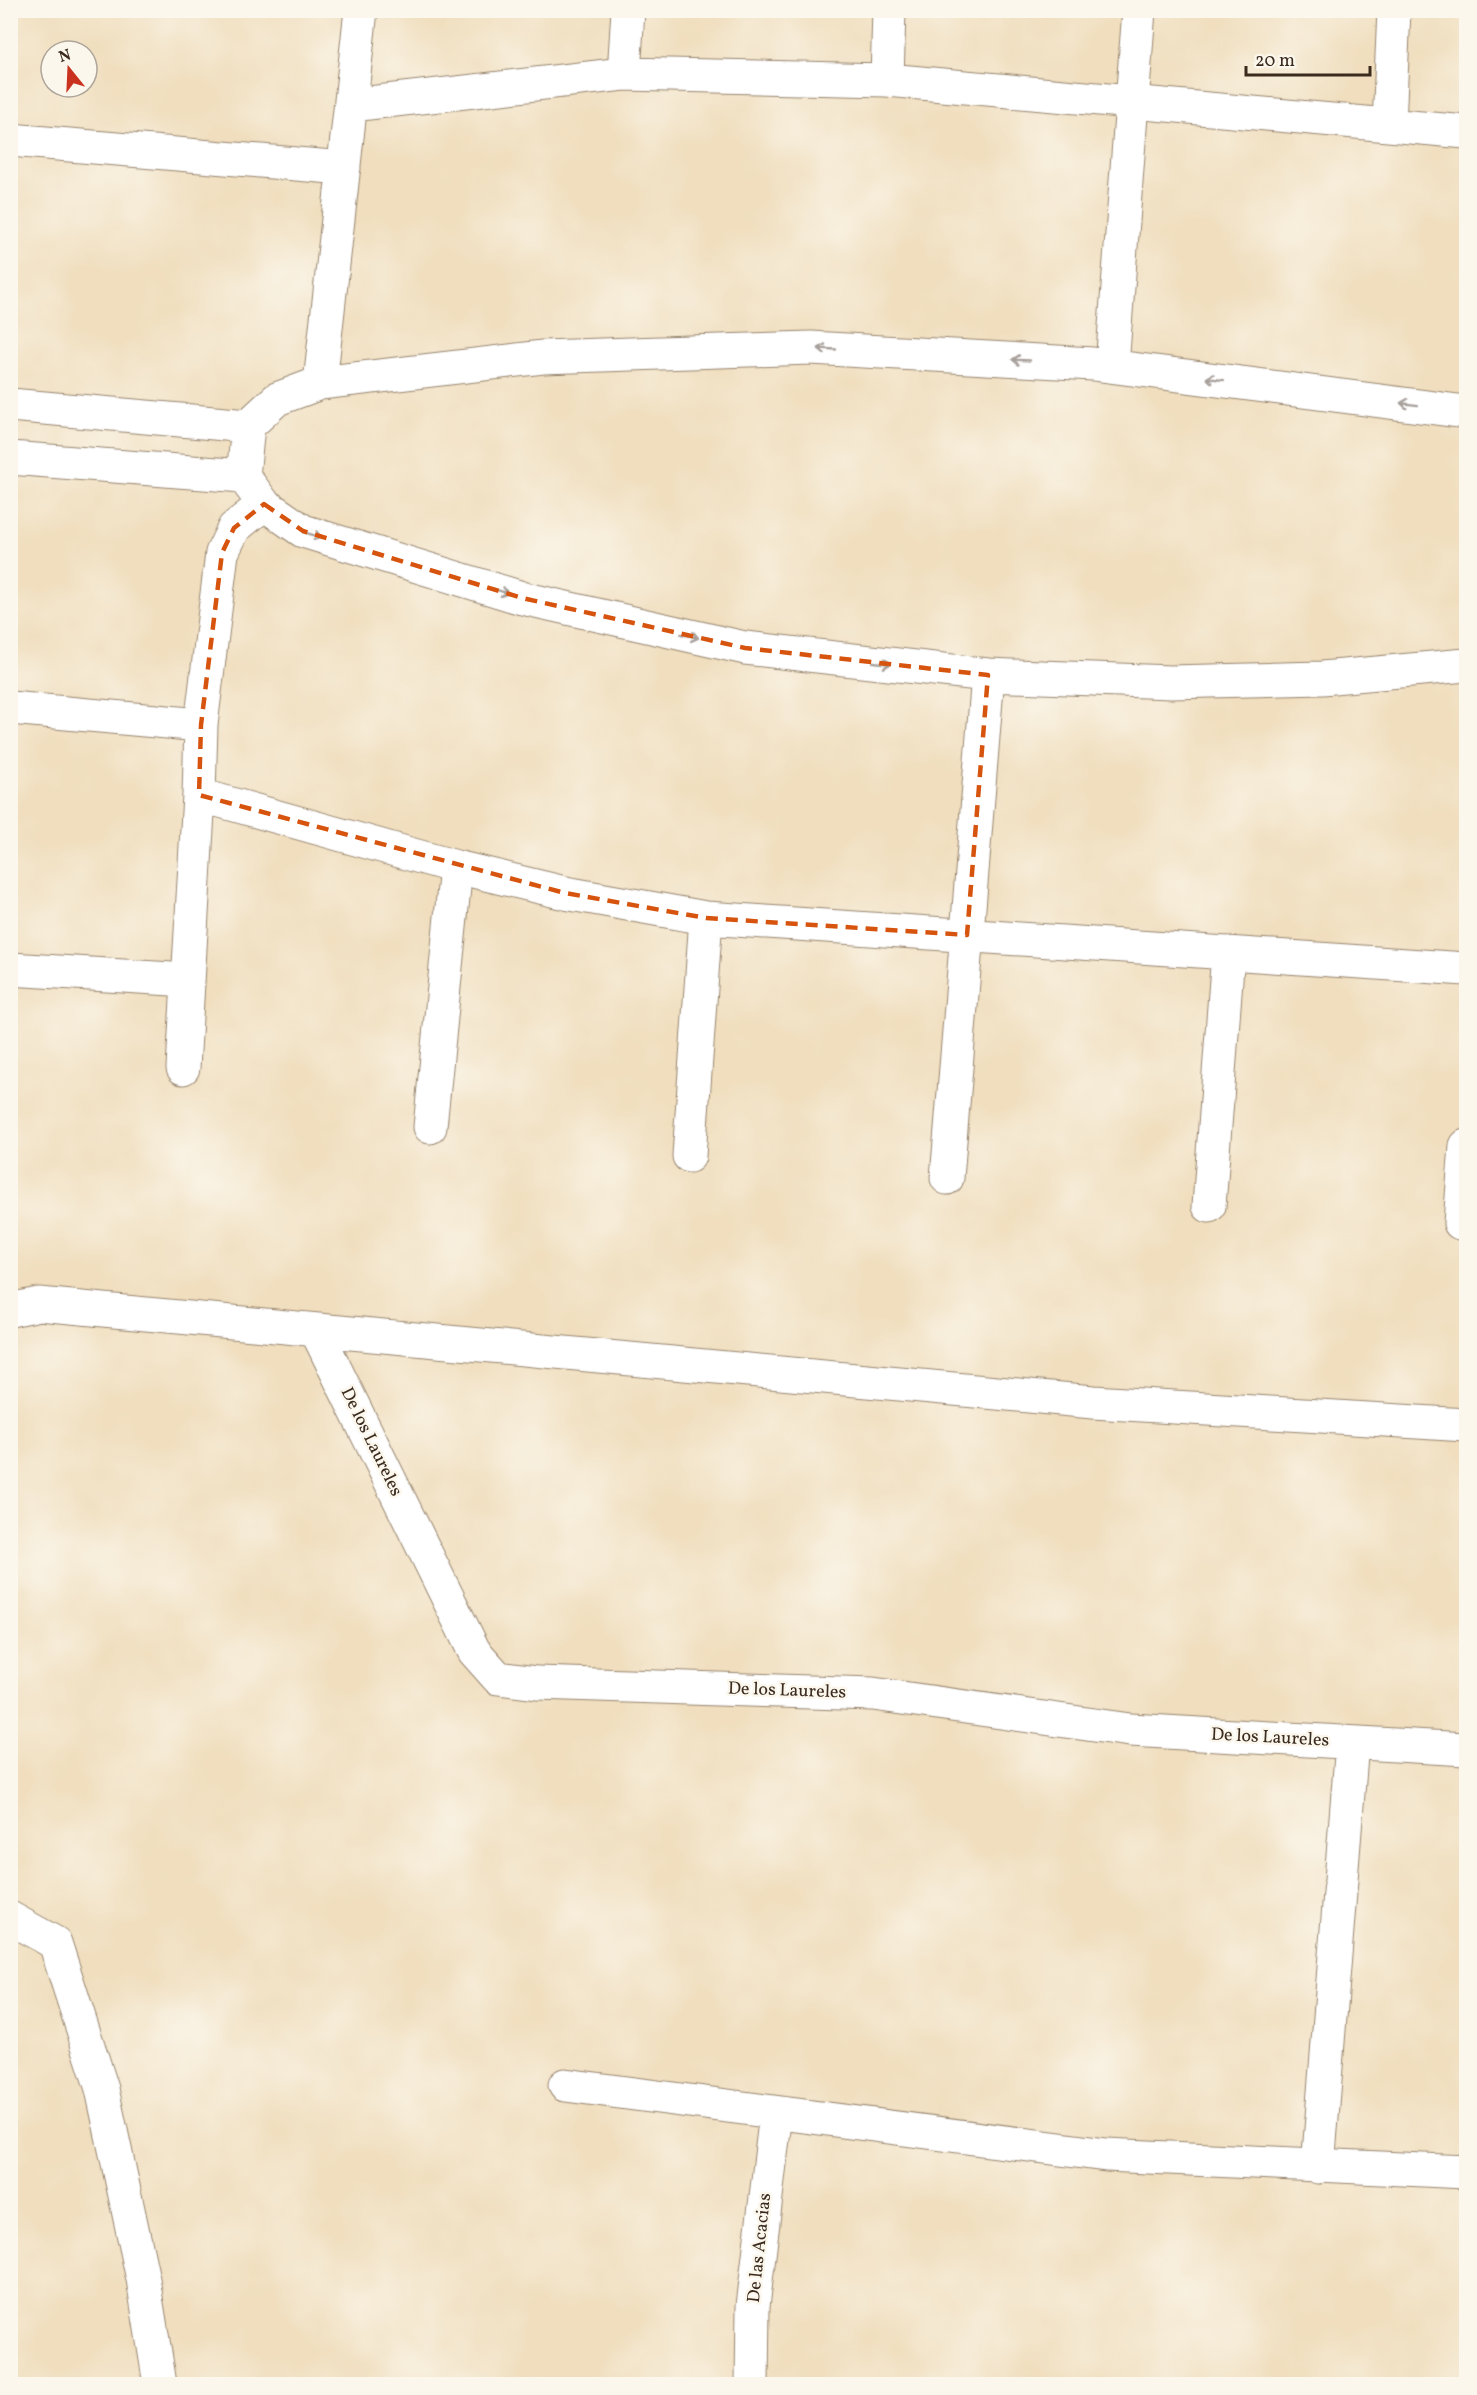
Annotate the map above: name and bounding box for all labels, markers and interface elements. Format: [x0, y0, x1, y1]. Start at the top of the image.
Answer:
north arrow [39, 39, 99, 99]
scale bar [1246, 39, 1370, 77]
text: N [56, 44, 74, 69]
text: 20 m [1255, 49, 1295, 74]
one-way arrow [817, 344, 837, 355]
one-way arrow [1012, 354, 1032, 365]
one-way arrow [1206, 374, 1226, 385]
one-way arrow [1399, 398, 1419, 409]
one-way arrow [303, 530, 322, 541]
one-way arrow [490, 586, 509, 597]
one-way arrow [679, 631, 699, 642]
one-way arrow [872, 658, 892, 669]
street label: De los Laureles [334, 1383, 408, 1501]
street label: De los Laureles [727, 1676, 847, 1706]
street label: De los Laureles [1210, 1722, 1330, 1754]
street label: De las Acacias [742, 2192, 778, 2304]

